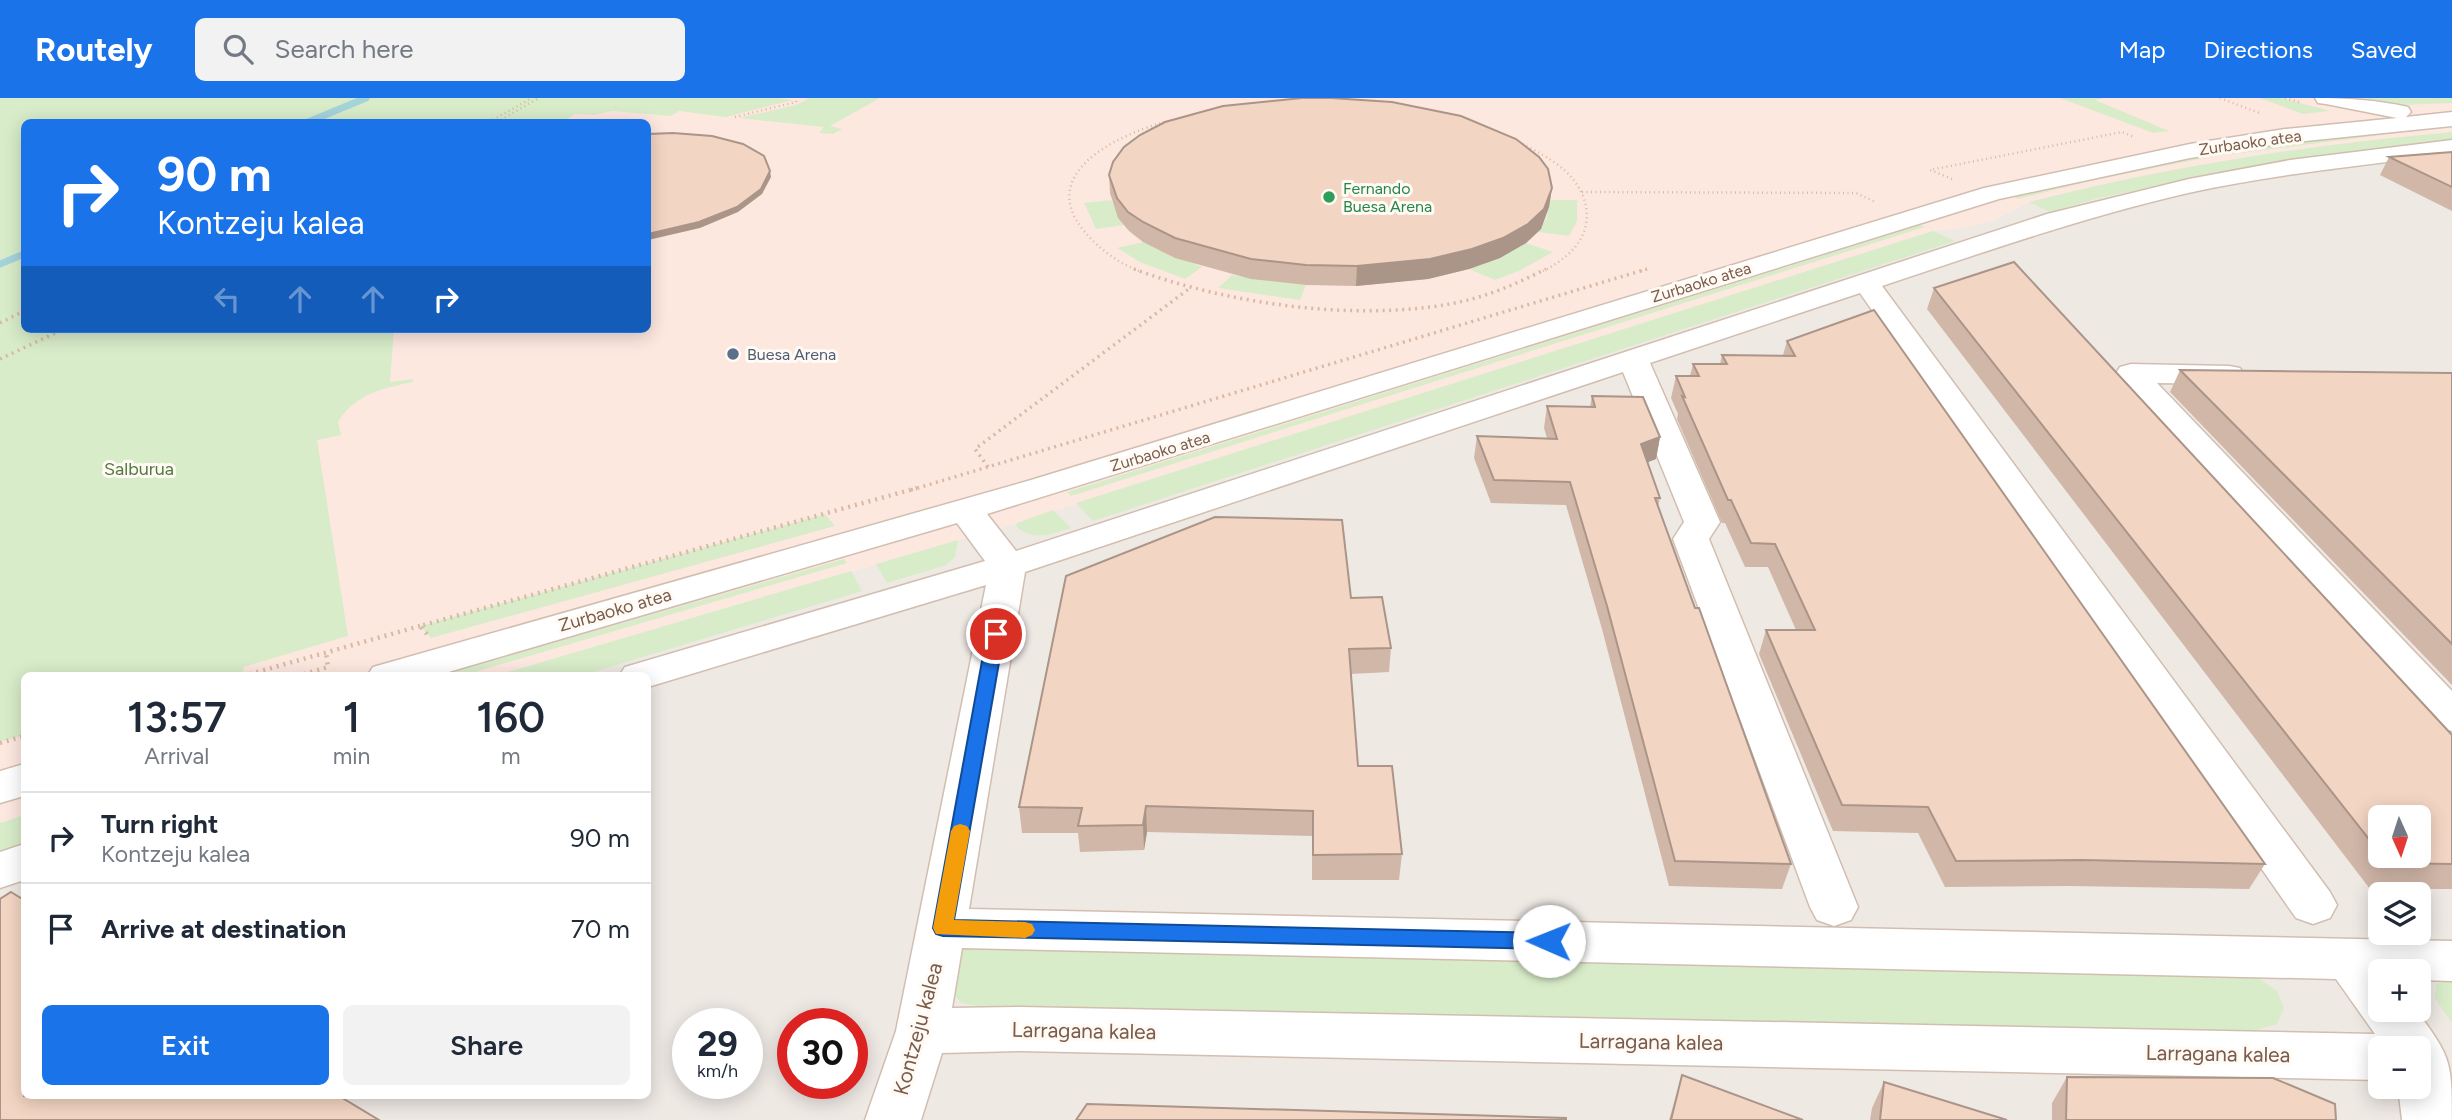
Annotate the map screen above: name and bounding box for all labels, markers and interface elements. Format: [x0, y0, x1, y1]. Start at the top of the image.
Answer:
search box [195, 18, 685, 81]
text: Routely [35, 30, 153, 69]
icon: search [219, 30, 257, 68]
text: Search here [275, 33, 414, 65]
text: Map [2119, 35, 2165, 64]
text: Directions [2203, 35, 2313, 64]
text: Saved [2351, 35, 2417, 64]
street label: Zurbaoko atea [2198, 126, 2303, 159]
text: 90 m [157, 144, 272, 203]
icon: right [42, 147, 133, 238]
place label: Fernando Buesa Arena [1343, 179, 1432, 216]
marker: Fernando Buesa Arena [1321, 189, 1337, 205]
text: Kontzeju kalea [157, 204, 365, 242]
street label: Zurbaoko atea [1649, 258, 1753, 307]
icon: left [208, 280, 246, 318]
icon: ahead [281, 280, 319, 318]
icon: ahead [354, 280, 392, 318]
icon: right [427, 280, 465, 318]
place label: Buesa Arena [747, 345, 836, 364]
marker: Buesa Arena [725, 346, 741, 362]
street label: Zurbaoko atea [1108, 427, 1212, 476]
park label: Salburua [104, 458, 174, 480]
street label: Zurbaoko atea [556, 583, 674, 637]
pin [966, 604, 1026, 664]
icon: arrive [977, 615, 1015, 653]
text: 13:57 [127, 692, 227, 743]
text: 1 [343, 692, 360, 743]
text: 160 [476, 692, 545, 743]
text: Arrival [144, 742, 209, 770]
text: min [333, 742, 370, 770]
text: m [501, 742, 521, 770]
north arrow [2368, 805, 2431, 868]
map controls [2368, 805, 2431, 1099]
text: Turn right [101, 808, 218, 840]
icon: right [42, 819, 80, 857]
text: 90 m [570, 822, 630, 854]
text: Kontzeju kalea [101, 840, 250, 868]
button: layers [2368, 882, 2431, 945]
position arrow [1512, 904, 1586, 978]
icon: arrive [42, 910, 80, 948]
text: Arrive at destination [101, 913, 346, 945]
text: 70 m [571, 913, 630, 945]
button: + [2368, 959, 2431, 1022]
street label: Kontzeju kalea [888, 960, 947, 1098]
button: Exit [42, 1005, 329, 1085]
button: Share [343, 1005, 630, 1085]
speed limit sign: 30 [777, 1008, 868, 1099]
street label: Larragana kalea [1011, 1017, 1157, 1044]
text: 29 [697, 1023, 738, 1065]
street label: Larragana kalea [1578, 1028, 1724, 1055]
button: − [2368, 1036, 2431, 1099]
street label: Larragana kalea [2145, 1040, 2291, 1067]
text: km/h [697, 1060, 738, 1082]

